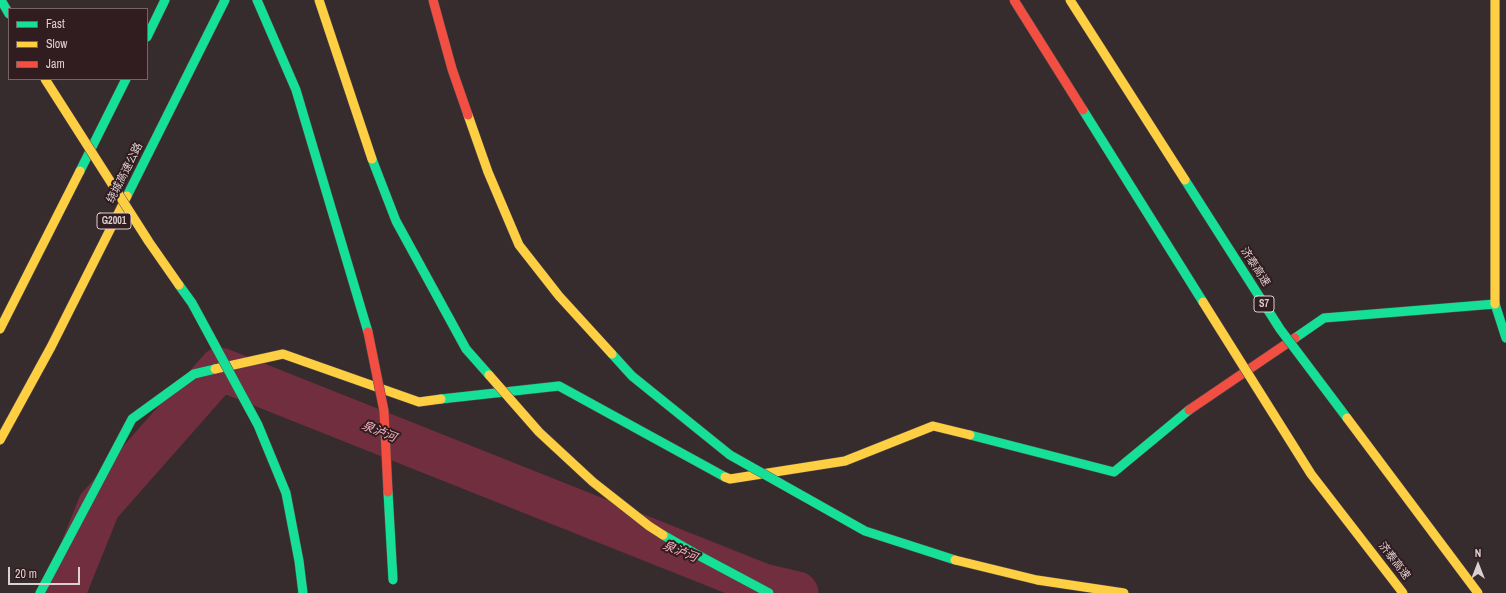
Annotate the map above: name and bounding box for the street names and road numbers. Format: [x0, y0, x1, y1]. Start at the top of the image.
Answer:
street label: 绕城高速公路 [104, 141, 146, 205]
road number: G2001 [97, 213, 131, 229]
street label: 济泰高速 [1237, 245, 1273, 289]
road number: S7 [1254, 296, 1274, 312]
street label: 济泰高速 [1375, 540, 1413, 582]

